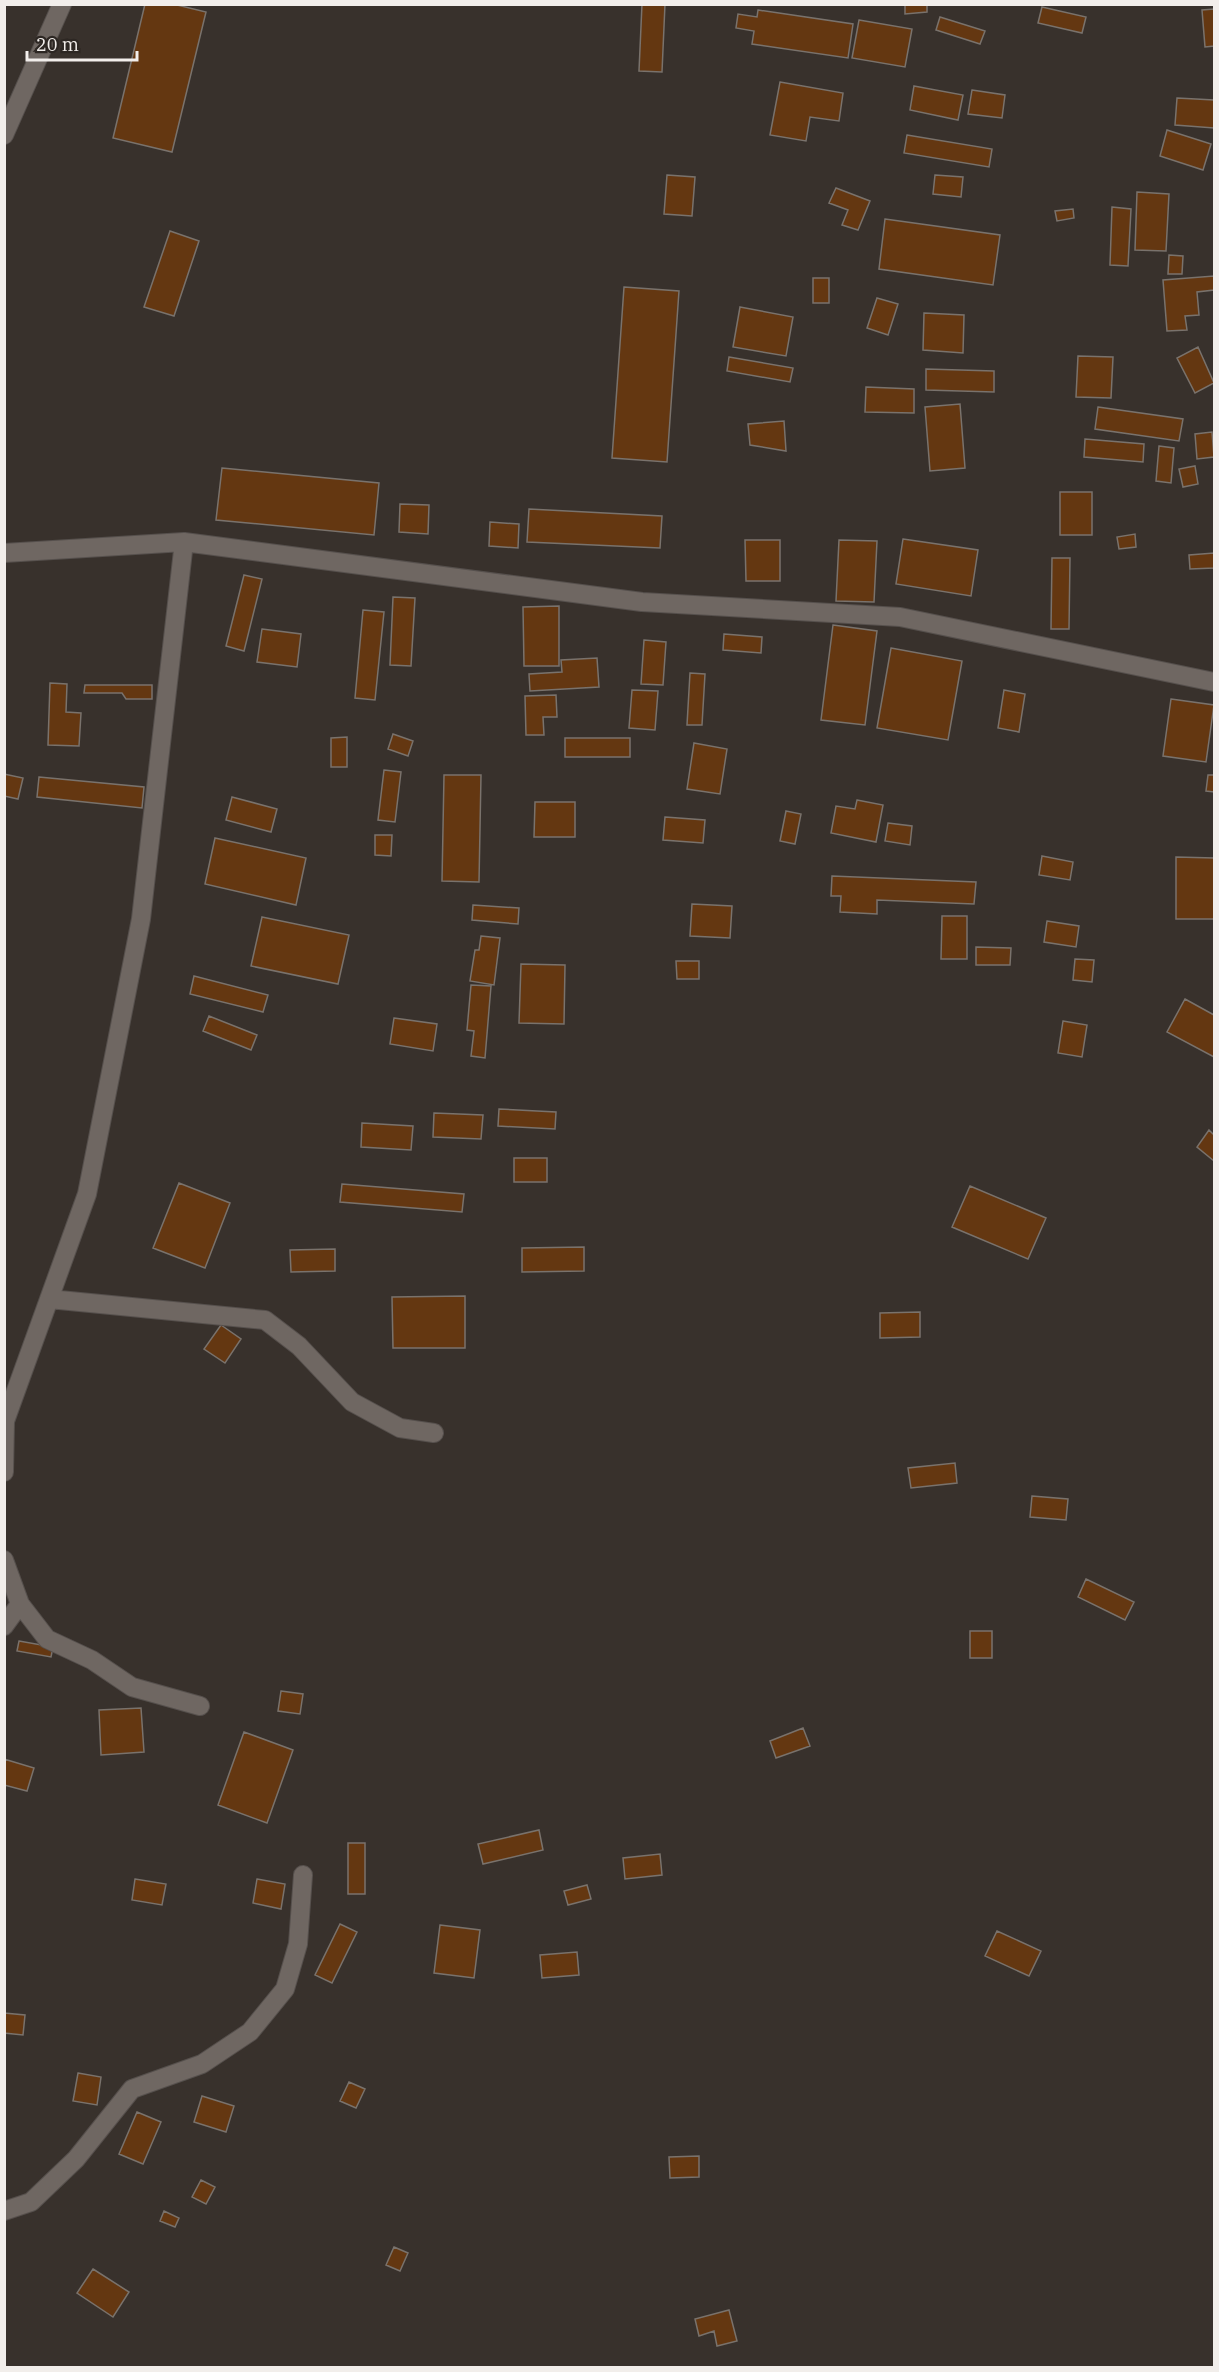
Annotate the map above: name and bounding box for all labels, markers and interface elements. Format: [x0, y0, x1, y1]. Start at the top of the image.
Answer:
scale bar [27, 24, 136, 62]
text: 20 m [36, 33, 79, 56]

